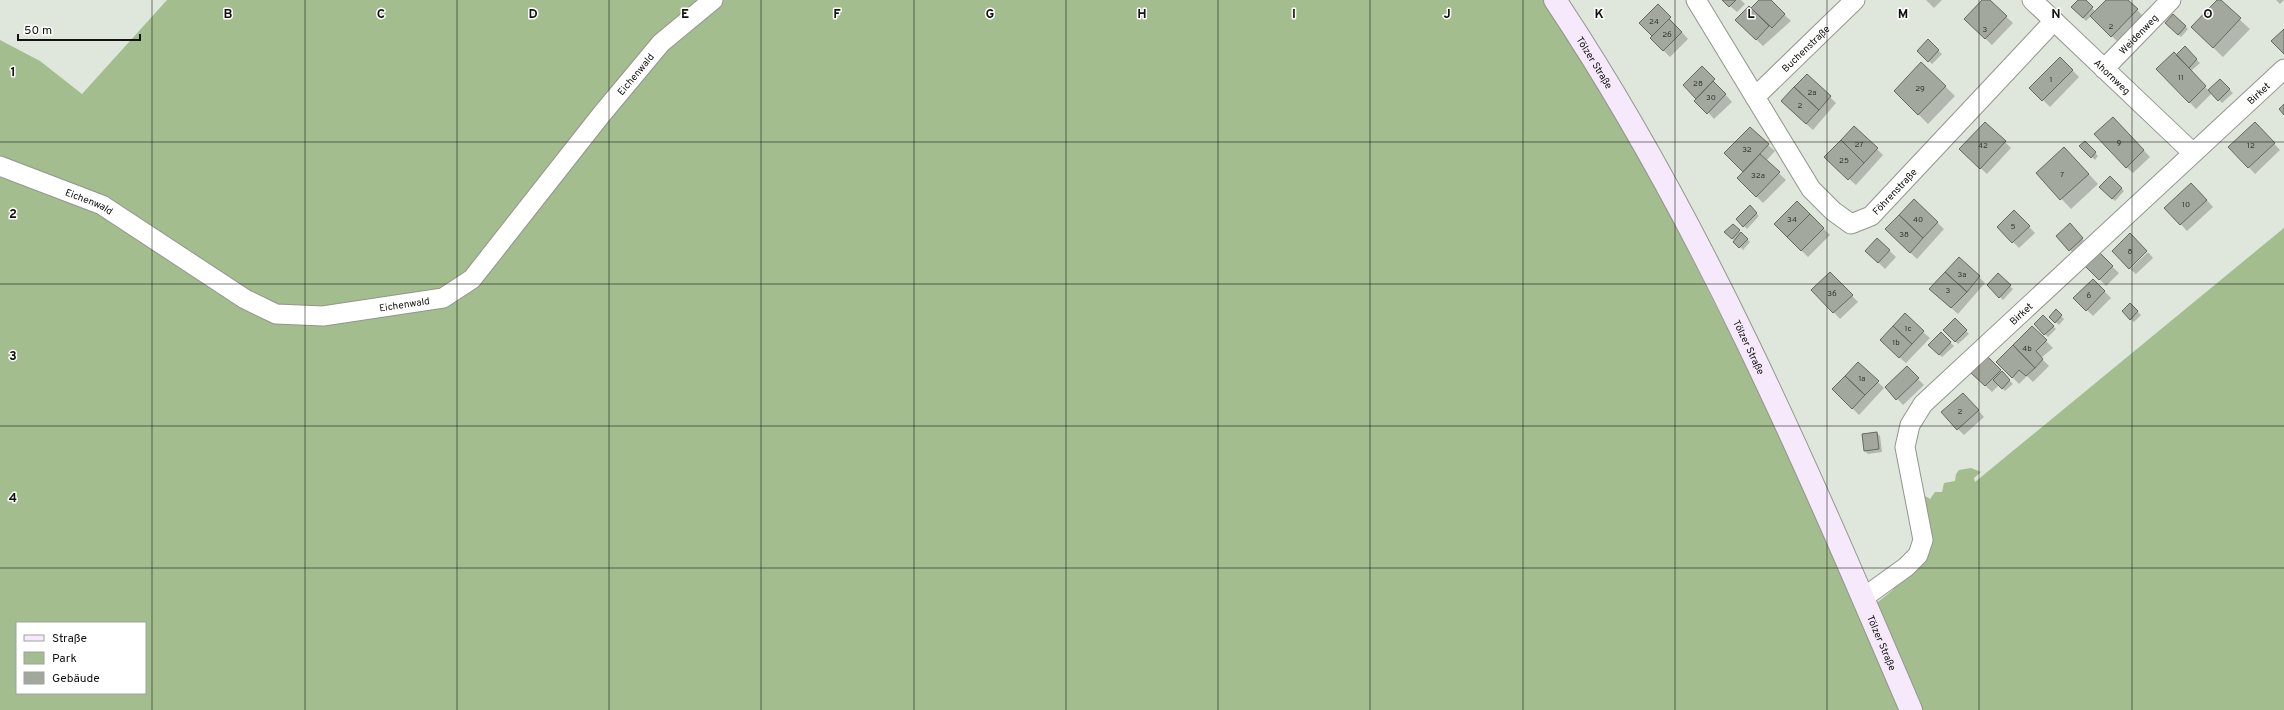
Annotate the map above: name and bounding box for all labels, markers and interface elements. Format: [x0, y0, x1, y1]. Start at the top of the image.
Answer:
text: B [224, 7, 233, 23]
text: C [377, 7, 385, 23]
text: D [528, 7, 538, 23]
text: E [681, 7, 689, 23]
text: F [833, 7, 841, 23]
text: G [986, 7, 995, 23]
text: H [1137, 7, 1147, 23]
text: I [1292, 7, 1296, 23]
text: J [1443, 7, 1451, 23]
text: K [1594, 7, 1604, 23]
text: L [1747, 7, 1755, 23]
text: M [1898, 7, 1908, 23]
text: N [2051, 7, 2061, 23]
text: O [2203, 7, 2213, 23]
street label: Weidenweg [2117, 12, 2162, 58]
scale bar [18, 16, 140, 42]
house number: 24 [1649, 17, 1659, 27]
house number: 2 [2109, 22, 2114, 32]
text: 50 m [24, 23, 52, 39]
street label: Buchenstraße [1780, 23, 1833, 76]
house number: 3 [1983, 25, 1988, 35]
house number: 26 [1662, 30, 1672, 40]
street label: Tölzer Straße [1573, 34, 1615, 92]
street label: Eichenwald [615, 51, 658, 99]
street label: Ahornweg [2090, 57, 2132, 98]
text: 1 [10, 65, 16, 81]
house number: 11 [2178, 73, 2184, 83]
house number: 1 [2050, 75, 2052, 85]
house number: 28 [1693, 79, 1703, 89]
street label: Birket [2245, 80, 2274, 108]
house number: 29 [1915, 84, 1925, 94]
house number: 2a [1807, 88, 1817, 98]
house number: 30 [1706, 93, 1716, 103]
house number: 2 [1798, 101, 1803, 111]
house number: 9 [2117, 138, 2122, 148]
house number: 27 [1855, 140, 1864, 150]
house number: 42 [1978, 141, 1988, 151]
house number: 12 [2247, 141, 2255, 151]
house number: 32 [1742, 145, 1752, 155]
house number: 25 [1839, 156, 1849, 166]
street label: Föhrenstraße [1870, 166, 1920, 218]
house number: 7 [2060, 170, 2064, 180]
house number: 32a [1751, 171, 1765, 181]
street label: Eichenwald [63, 187, 115, 218]
house number: 10 [2182, 200, 2190, 210]
text: 2 [9, 207, 17, 223]
house number: 34 [1787, 215, 1797, 225]
house number: 40 [1913, 215, 1923, 225]
house number: 5 [2011, 222, 2016, 232]
house number: 38 [1899, 230, 1909, 240]
house number: 8 [2128, 247, 2133, 257]
house number: 3a [1957, 270, 1967, 280]
house number: 3 [1946, 286, 1951, 296]
house number: 36 [1827, 289, 1837, 299]
house number: 6 [2087, 291, 2092, 301]
street label: Eichenwald [378, 295, 431, 315]
street label: Birket [2007, 300, 2036, 328]
street label: Tölzer Straße [1729, 318, 1767, 377]
house number: 1c [1905, 324, 1912, 334]
house number: 1b [1892, 338, 1900, 348]
house number: 4b [2022, 344, 2032, 354]
text: 3 [9, 349, 17, 365]
house number: 1a [1859, 374, 1865, 384]
house number: 2 [1958, 407, 1963, 417]
text: 4 [9, 491, 17, 507]
street label: Tölzer Straße [1863, 613, 1898, 673]
legend [16, 622, 146, 694]
text: Straße [52, 631, 87, 647]
text: Park [52, 651, 77, 667]
text: Gebäude [52, 671, 100, 687]

